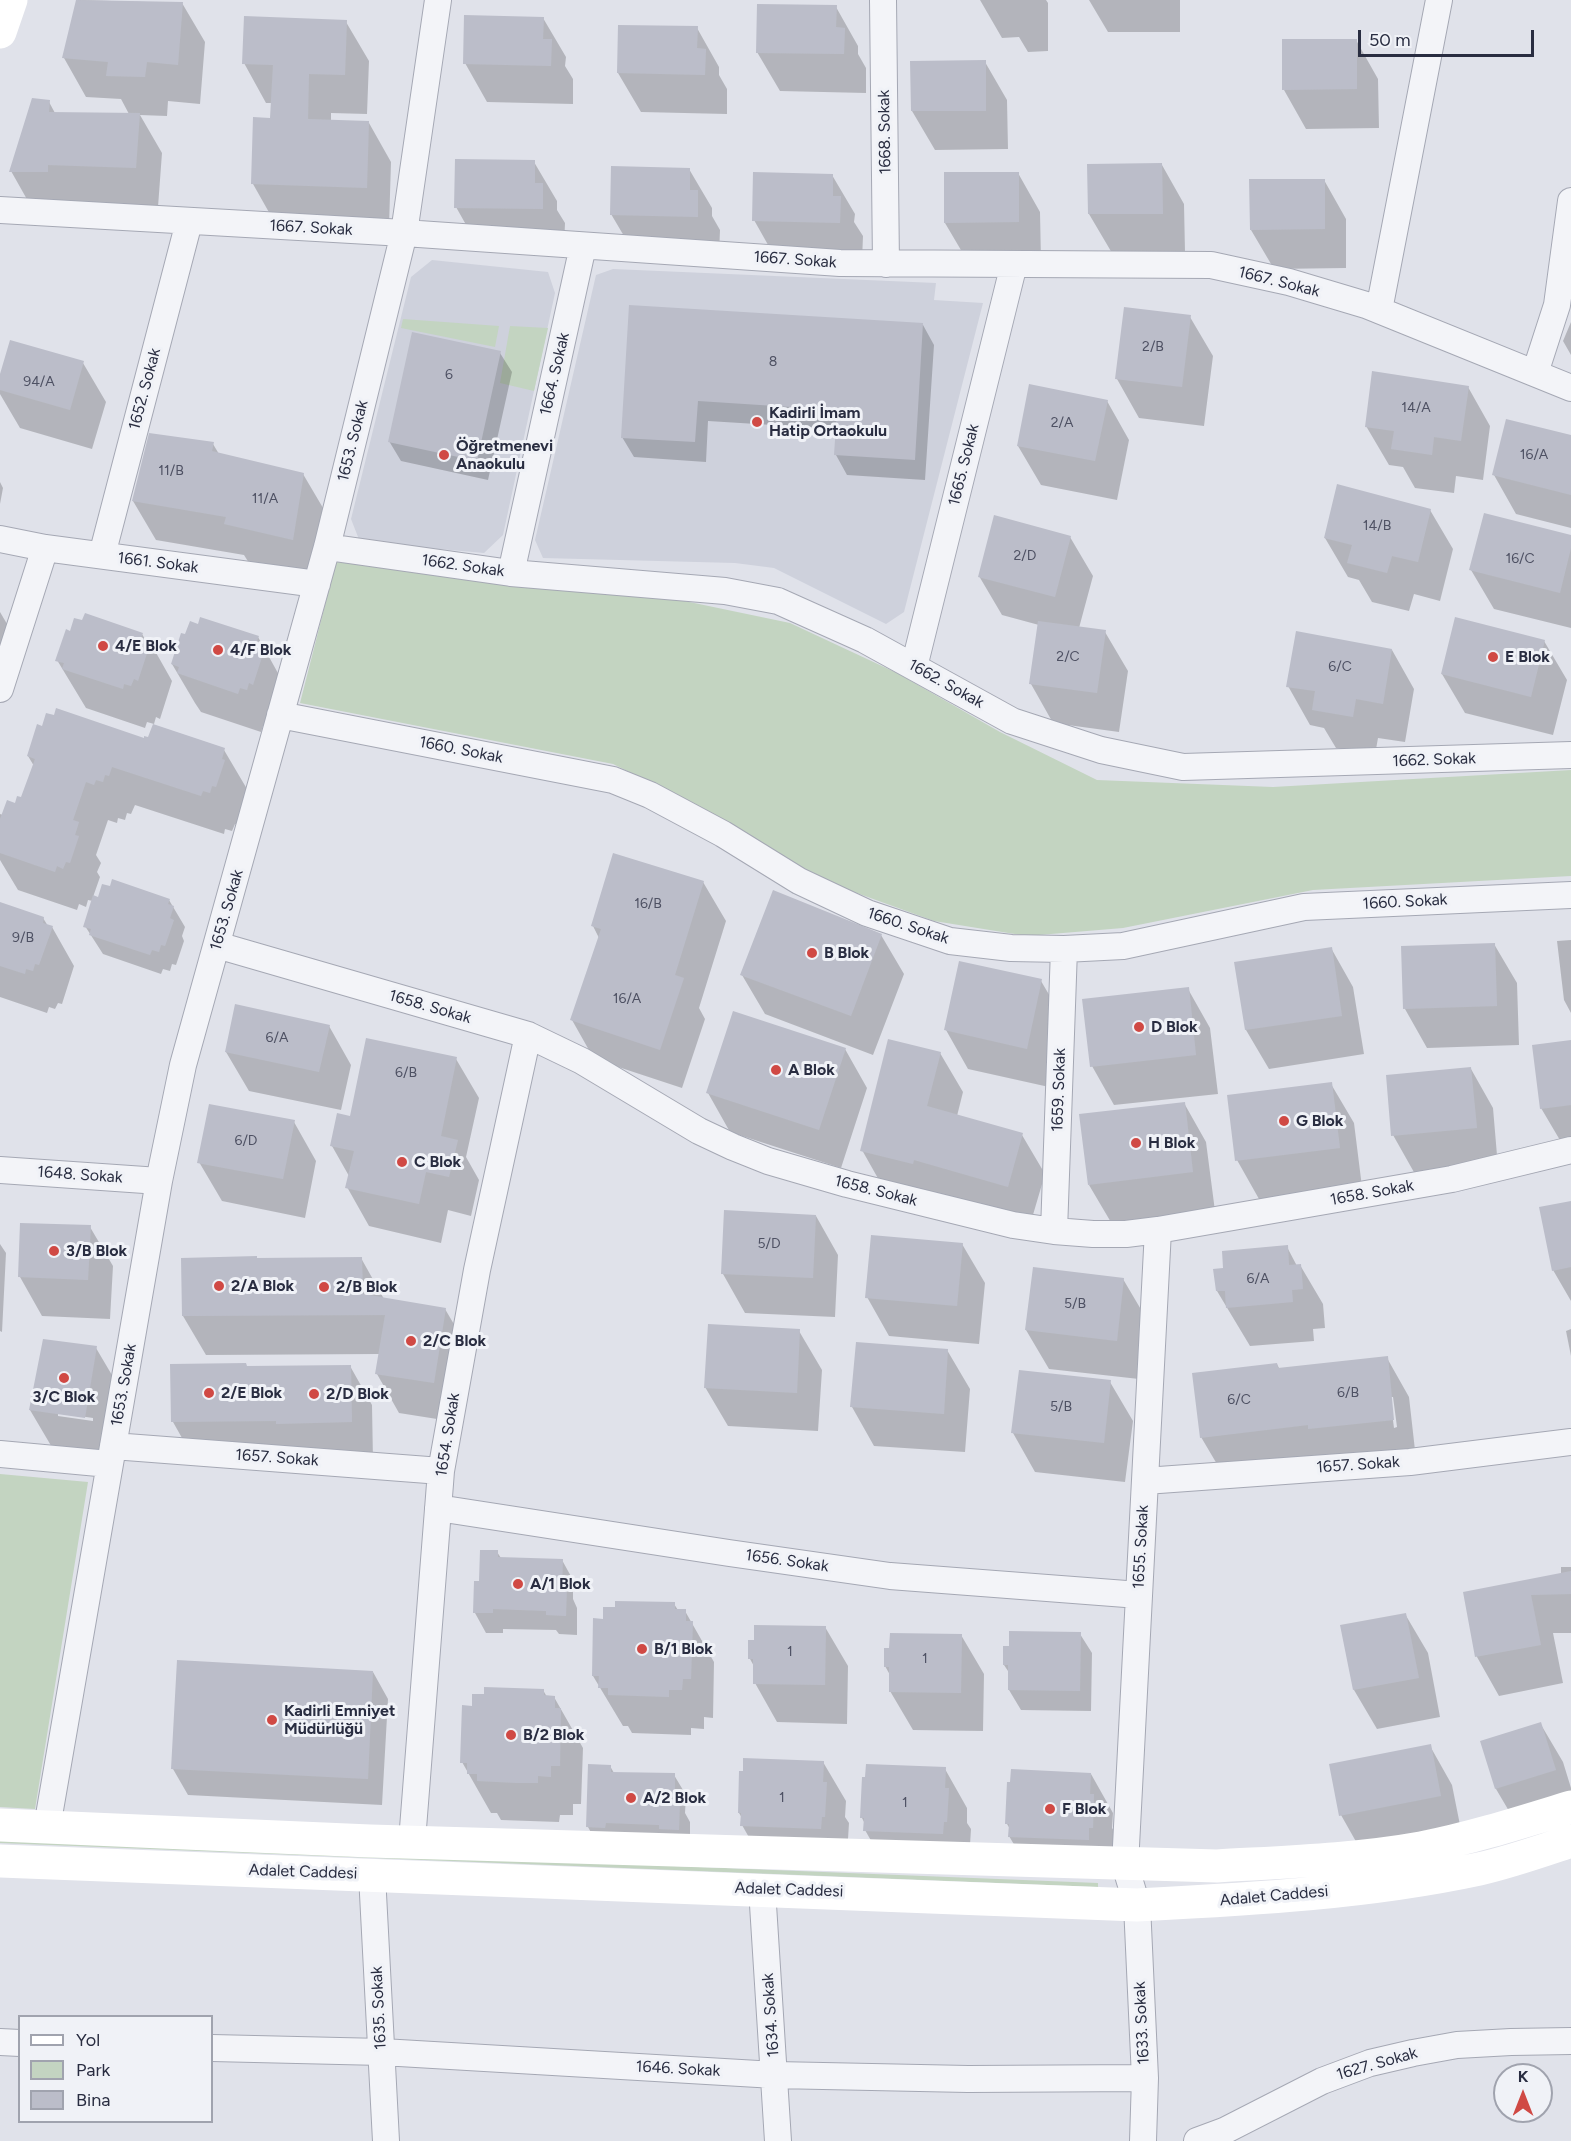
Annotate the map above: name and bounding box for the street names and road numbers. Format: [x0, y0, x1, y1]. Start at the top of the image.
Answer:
street label: 1668. Sokak [875, 90, 895, 174]
street label: 1667. Sokak [269, 216, 353, 240]
street label: 1667. Sokak [753, 248, 837, 272]
street label: 1667. Sokak [1236, 263, 1322, 301]
street label: 1664. Sokak [536, 331, 574, 417]
street label: 1652. Sokak [125, 346, 165, 432]
street label: 1653. Sokak [334, 398, 372, 484]
street label: 1665. Sokak [945, 422, 983, 508]
street label: 1661. Sokak [117, 549, 199, 577]
street label: 1662. Sokak [420, 551, 506, 581]
street label: 1662. Sokak [905, 655, 987, 713]
street label: 1660. Sokak [418, 732, 504, 768]
street label: 1662. Sokak [1392, 749, 1476, 771]
street label: 1653. Sokak [206, 867, 248, 953]
street label: 1660. Sokak [1362, 890, 1448, 914]
street label: 1660. Sokak [865, 904, 951, 948]
street label: 1658. Sokak [387, 986, 473, 1028]
street label: 1659. Sokak [1048, 1048, 1070, 1132]
street label: 1648. Sokak [37, 1162, 123, 1188]
street label: 1658. Sokak [833, 1171, 919, 1211]
street label: 1658. Sokak [1329, 1176, 1415, 1210]
street label: 1653. Sokak [107, 1342, 141, 1428]
street label: 1654. Sokak [432, 1392, 464, 1478]
street label: 1657. Sokak [235, 1446, 319, 1470]
street label: 1657. Sokak [1316, 1453, 1400, 1477]
street label: 1655. Sokak [1129, 1505, 1153, 1589]
street label: 1656. Sokak [744, 1546, 830, 1576]
street label: Adalet Caddesi [248, 1861, 358, 1883]
street label: Adalet Caddesi [734, 1879, 844, 1901]
street label: Adalet Caddesi [1219, 1882, 1329, 1910]
street label: 1635. Sokak [367, 1966, 391, 2050]
street label: 1634. Sokak [758, 1972, 784, 2058]
street label: 1633. Sokak [1130, 1981, 1154, 2065]
street label: 1627. Sokak [1334, 2043, 1420, 2085]
street label: 1646. Sokak [635, 2057, 721, 2081]

